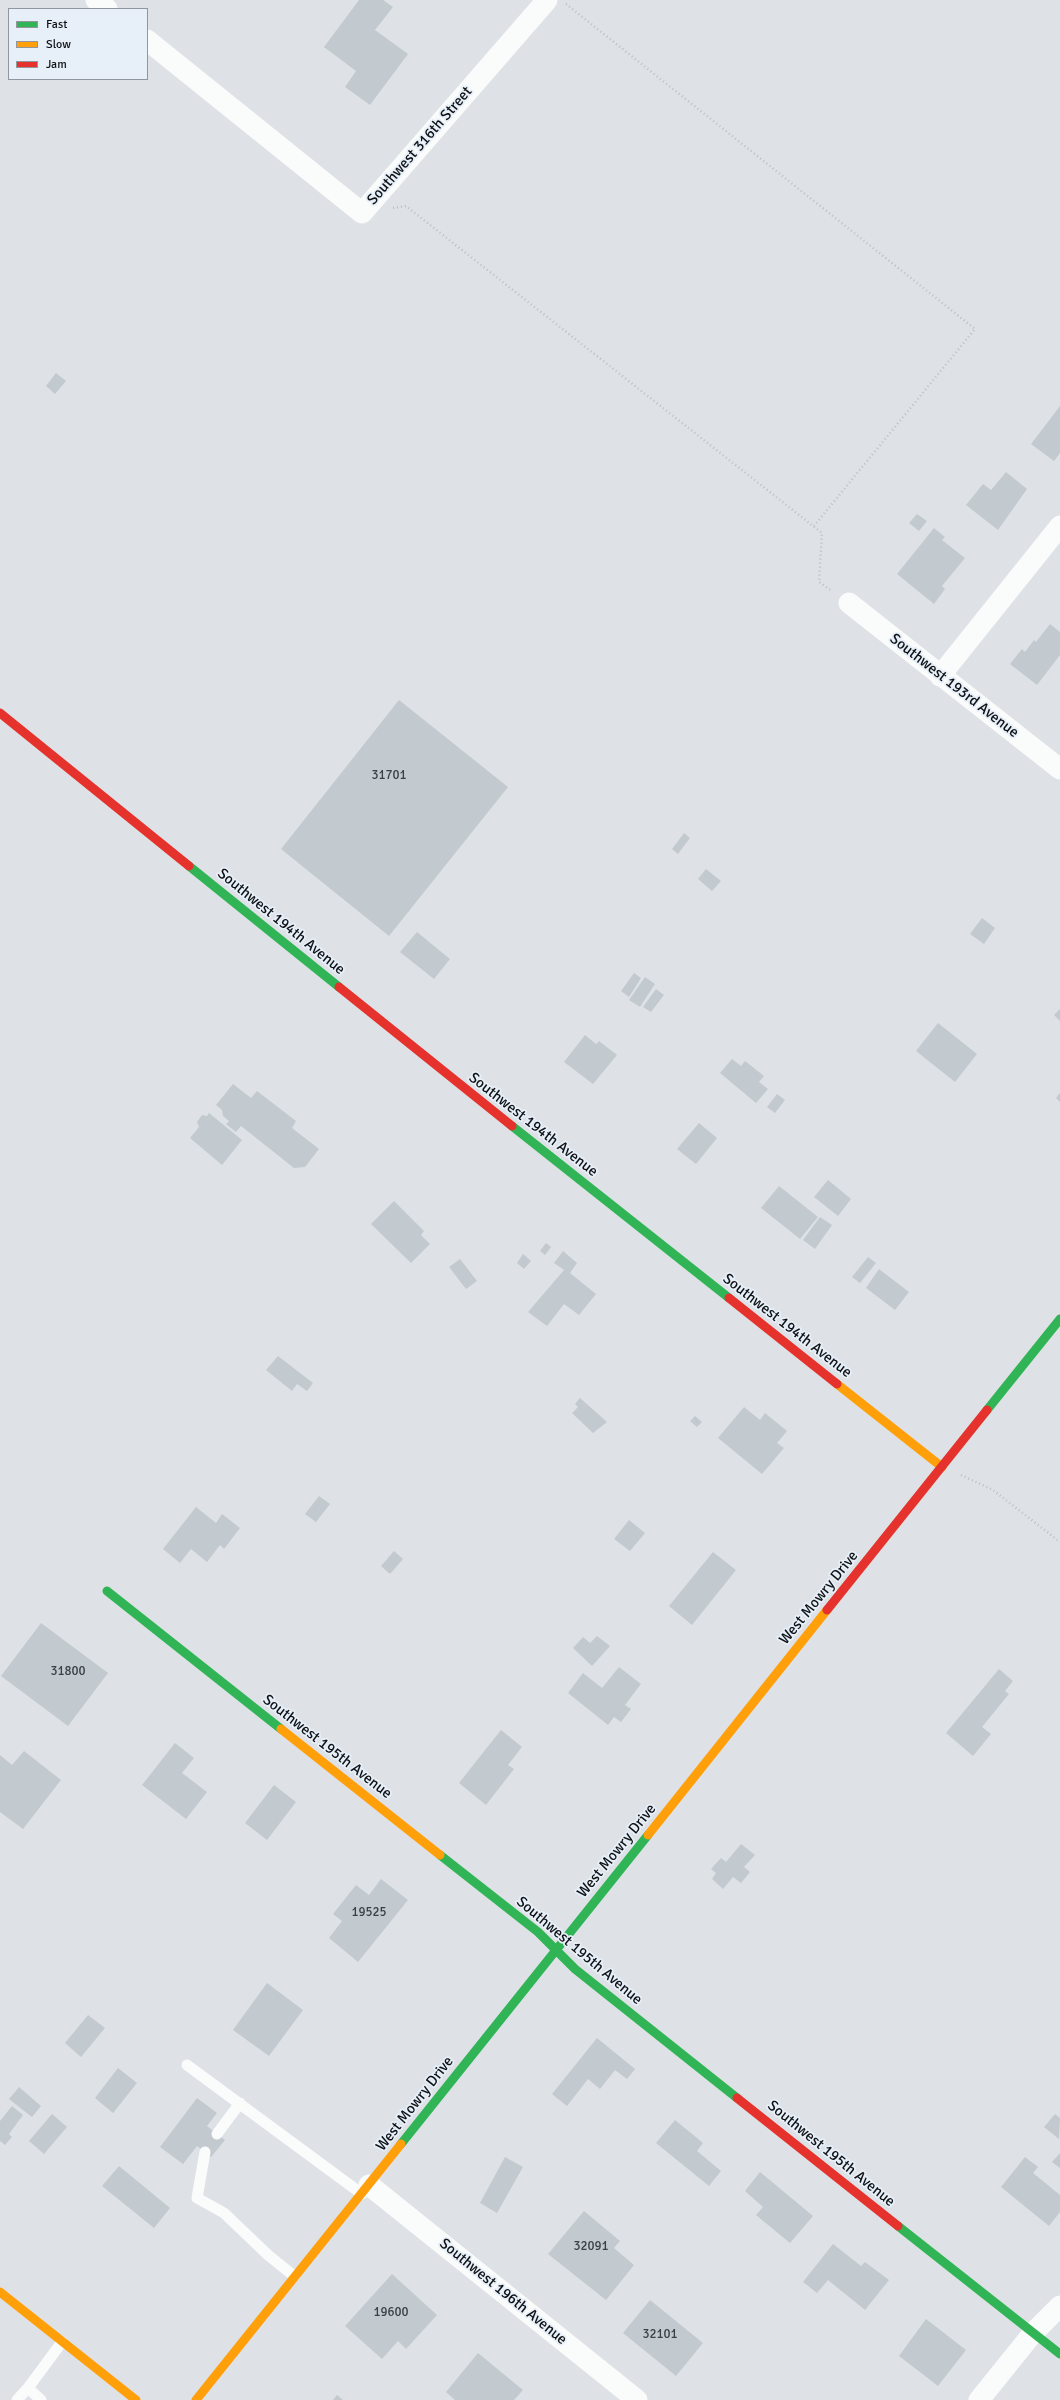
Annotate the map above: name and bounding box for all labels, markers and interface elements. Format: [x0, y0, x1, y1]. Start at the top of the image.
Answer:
legend [8, 8, 148, 80]
text: Fast [46, 17, 67, 32]
text: Slow [46, 37, 71, 52]
text: Jam [46, 57, 67, 72]
street label: Southwest 316th Street [364, 83, 476, 209]
street label: Southwest 193rd Avenue [886, 630, 1022, 742]
house number: 31701 [371, 768, 407, 784]
street label: Southwest 194th Avenue [214, 865, 348, 979]
street label: Southwest 194th Avenue [465, 1069, 601, 1181]
street label: Southwest 194th Avenue [719, 1270, 855, 1382]
street label: West Mowry Drive [776, 1548, 862, 1648]
house number: 31800 [50, 1664, 86, 1680]
street label: Southwest 195th Avenue [259, 1691, 395, 1803]
street label: West Mowry Drive [574, 1801, 660, 1901]
street label: Southwest 195th Avenue [512, 1893, 646, 2009]
house number: 19525 [351, 1905, 387, 1921]
street label: West Mowry Drive [372, 2053, 458, 2155]
street label: Southwest 195th Avenue [764, 2097, 898, 2211]
street label: Southwest 196th Avenue [436, 2235, 570, 2349]
house number: 32091 [573, 2239, 609, 2255]
house number: 19600 [373, 2305, 409, 2321]
house number: 32101 [642, 2327, 678, 2343]

